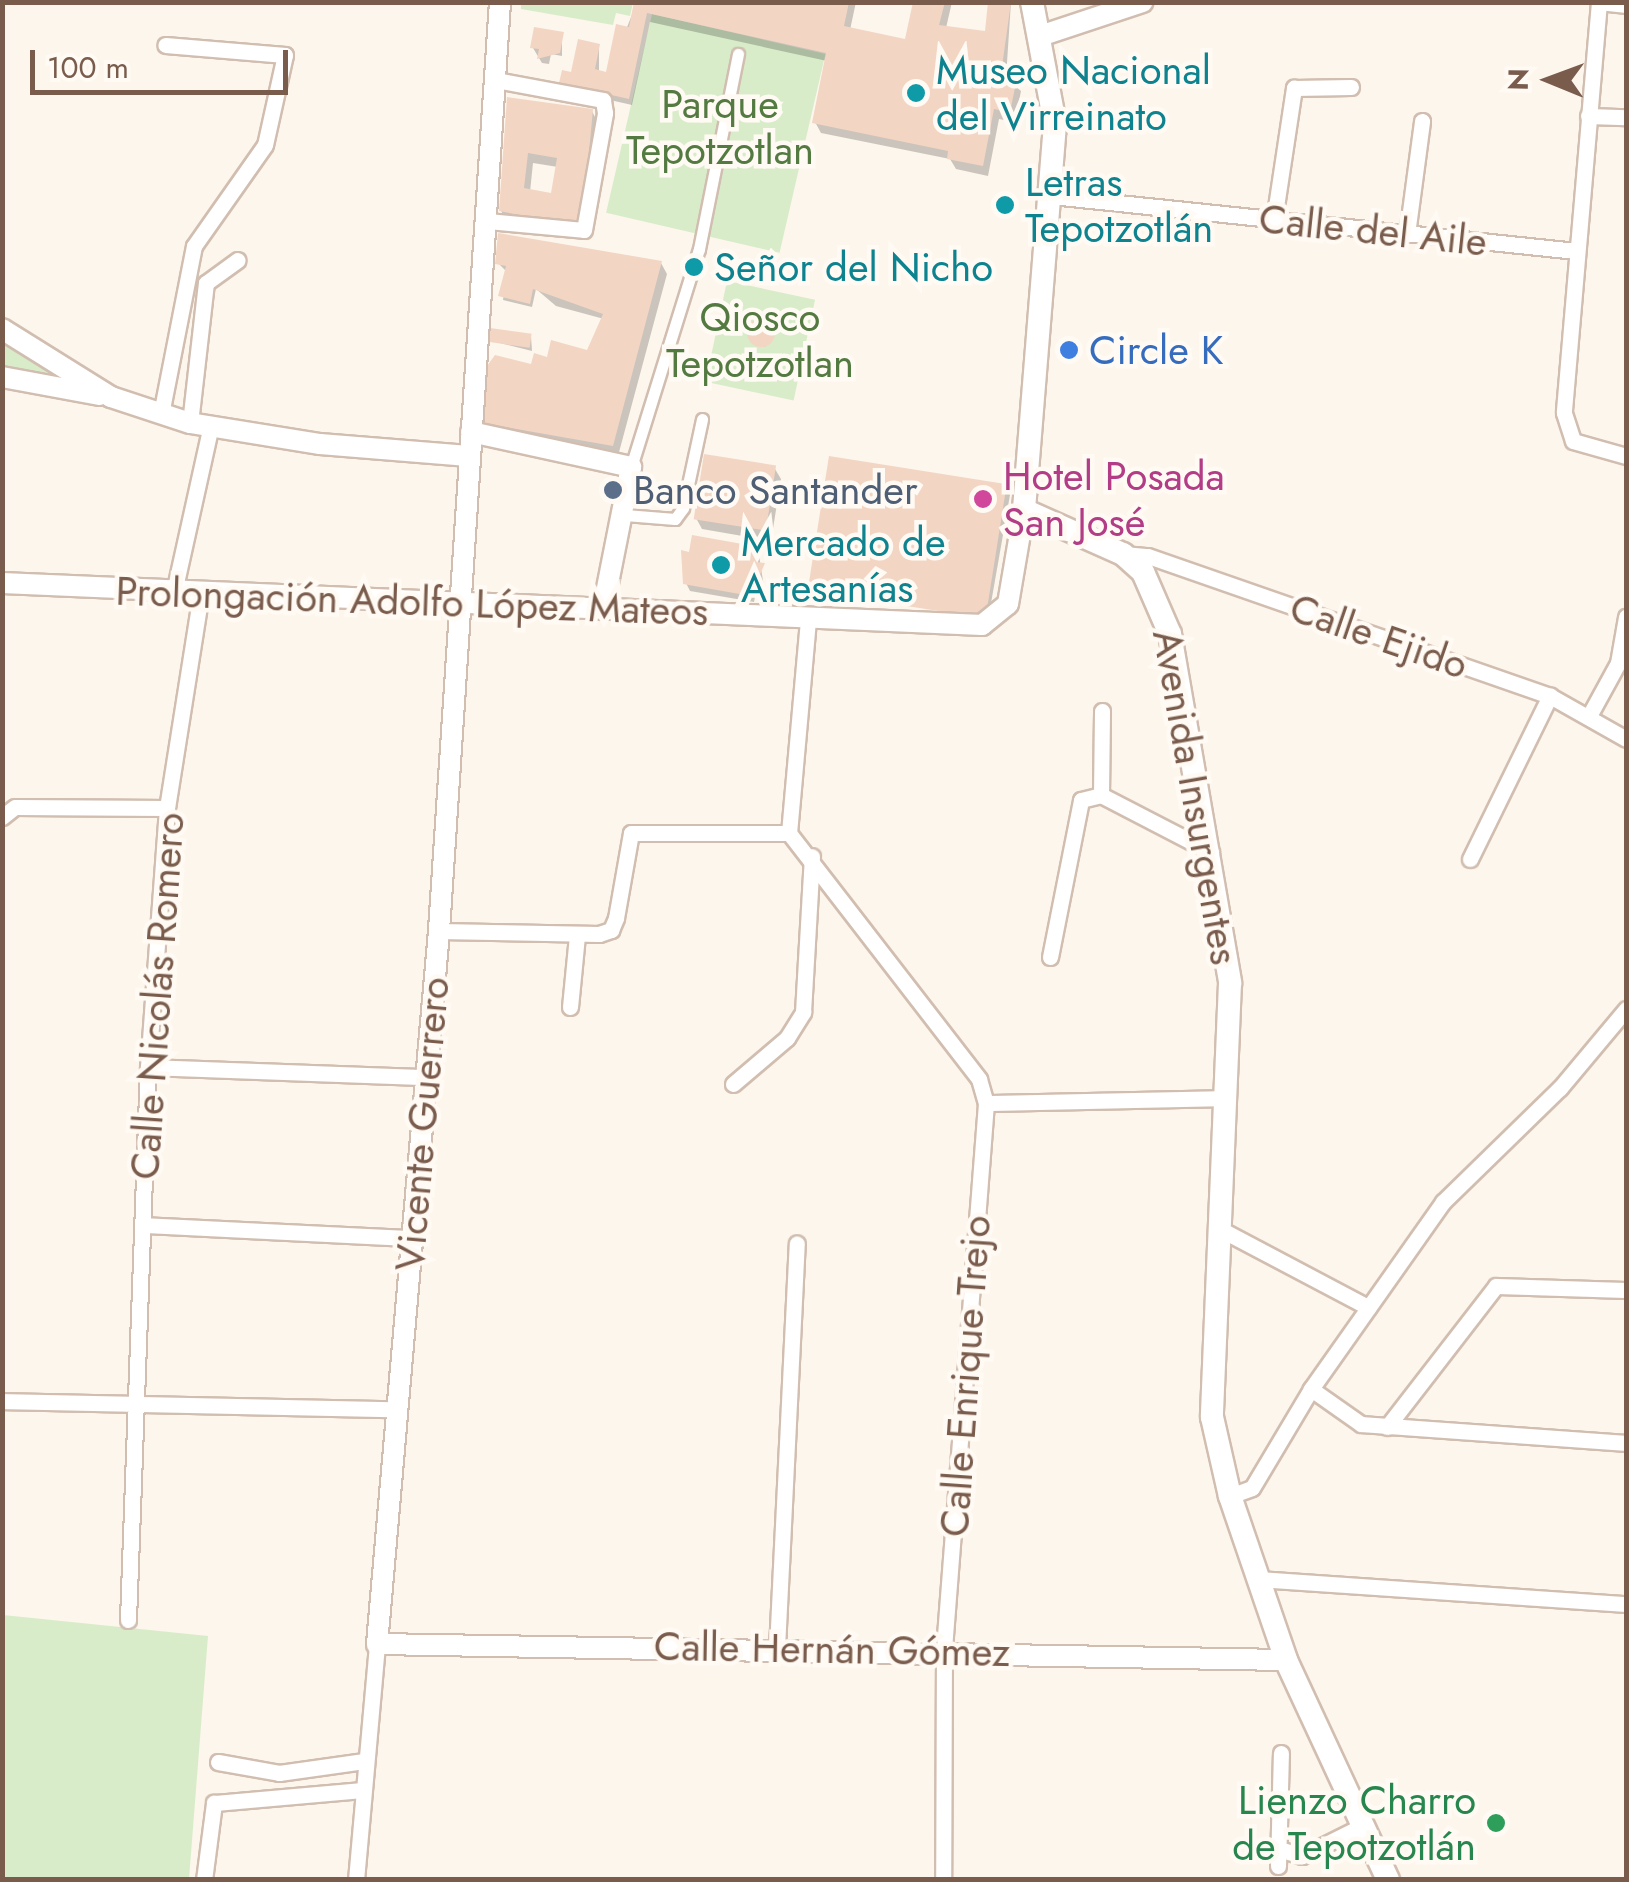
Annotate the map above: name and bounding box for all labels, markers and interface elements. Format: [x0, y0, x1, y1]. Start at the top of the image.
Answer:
scale bar [35, 30, 292, 92]
north arrow [1499, 30, 1599, 130]
text: 100 m [47, 46, 129, 89]
place label: Museo Nacional del Virreinato [936, 46, 1211, 140]
text: N [1498, 68, 1539, 91]
park label: Parque Tepotzotlan [626, 80, 814, 174]
marker: Museo Nacional del Virreinato [905, 82, 927, 104]
place label: Letras Tepotzotlán [1025, 158, 1213, 252]
marker: Letras Tepotzotlán [994, 194, 1016, 216]
street label: Calle del Aile [1257, 194, 1489, 266]
place label: Señor del Nicho [714, 243, 993, 291]
marker: Señor del Nicho [683, 256, 705, 278]
park label: Qiosco Tepotzotlan [666, 293, 854, 387]
place label: Circle K [1089, 326, 1223, 374]
marker: Circle K [1058, 339, 1080, 361]
place label: Hotel Posada San José [1003, 452, 1225, 546]
place label: Banco Santander [633, 466, 918, 514]
marker: Banco Santander [602, 479, 624, 501]
marker: Hotel Posada San José [972, 488, 994, 510]
place label: Mercado de Artesanías [741, 518, 946, 612]
marker: Mercado de Artesanías [710, 554, 732, 576]
street label: Prolongación Adolfo López Mateos [115, 567, 709, 635]
street label: Calle Ejido [1284, 583, 1474, 689]
street label: Avenida Insurgentes [1143, 626, 1249, 968]
street label: Calle Nicolás Romero [120, 811, 194, 1181]
street label: Vicente Guerrero [385, 975, 459, 1273]
street label: Calle Enrique Trejo [930, 1214, 1000, 1538]
street label: Calle Hernán Gómez [653, 1622, 1011, 1676]
place label: Lienzo Charro de Tepotzotlán [1232, 1776, 1476, 1870]
marker: Lienzo Charro de Tepotzotlán [1485, 1812, 1507, 1834]

